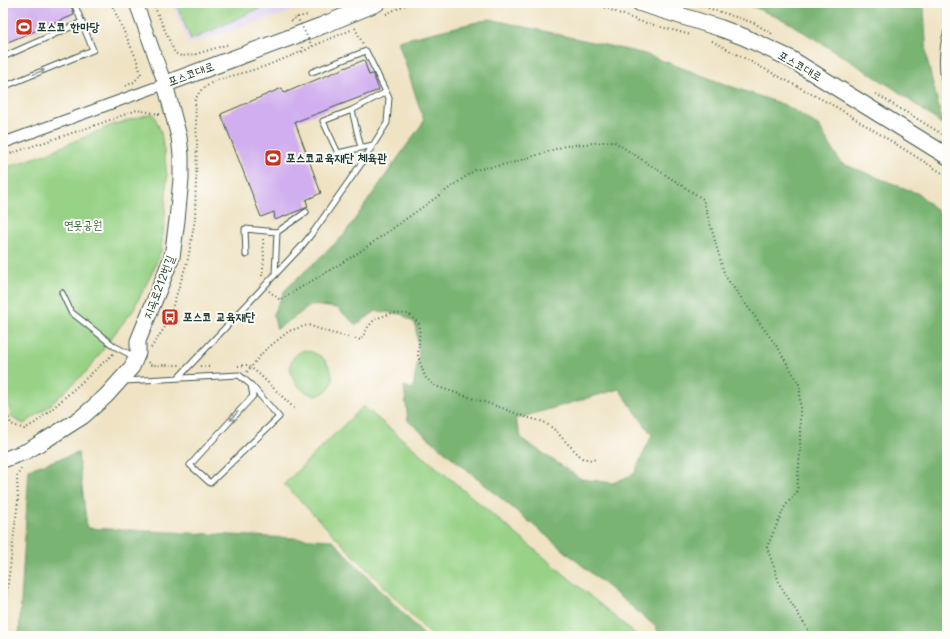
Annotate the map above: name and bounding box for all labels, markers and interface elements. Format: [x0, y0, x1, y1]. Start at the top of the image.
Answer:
sports icon: 포스코 한마당 [14, 17, 34, 37]
place label: 포스코 한마당 [37, 18, 100, 34]
street label: 포스코대로 [776, 46, 825, 84]
street label: 포스코대로 [165, 57, 216, 89]
one-way arrow [33, 68, 45, 75]
sports icon: 포스코교육재단 체육관 [263, 148, 283, 168]
place label: 포스코교육재단 체육관 [286, 149, 387, 165]
park label: 연못공원 [64, 216, 102, 232]
street label: 지곡로212번길 [139, 252, 178, 321]
bus stop icon: 포스코 교육재단 [160, 307, 180, 327]
place label: 포스코 교육재단 [183, 308, 255, 324]
one-way arrow [230, 411, 239, 422]

